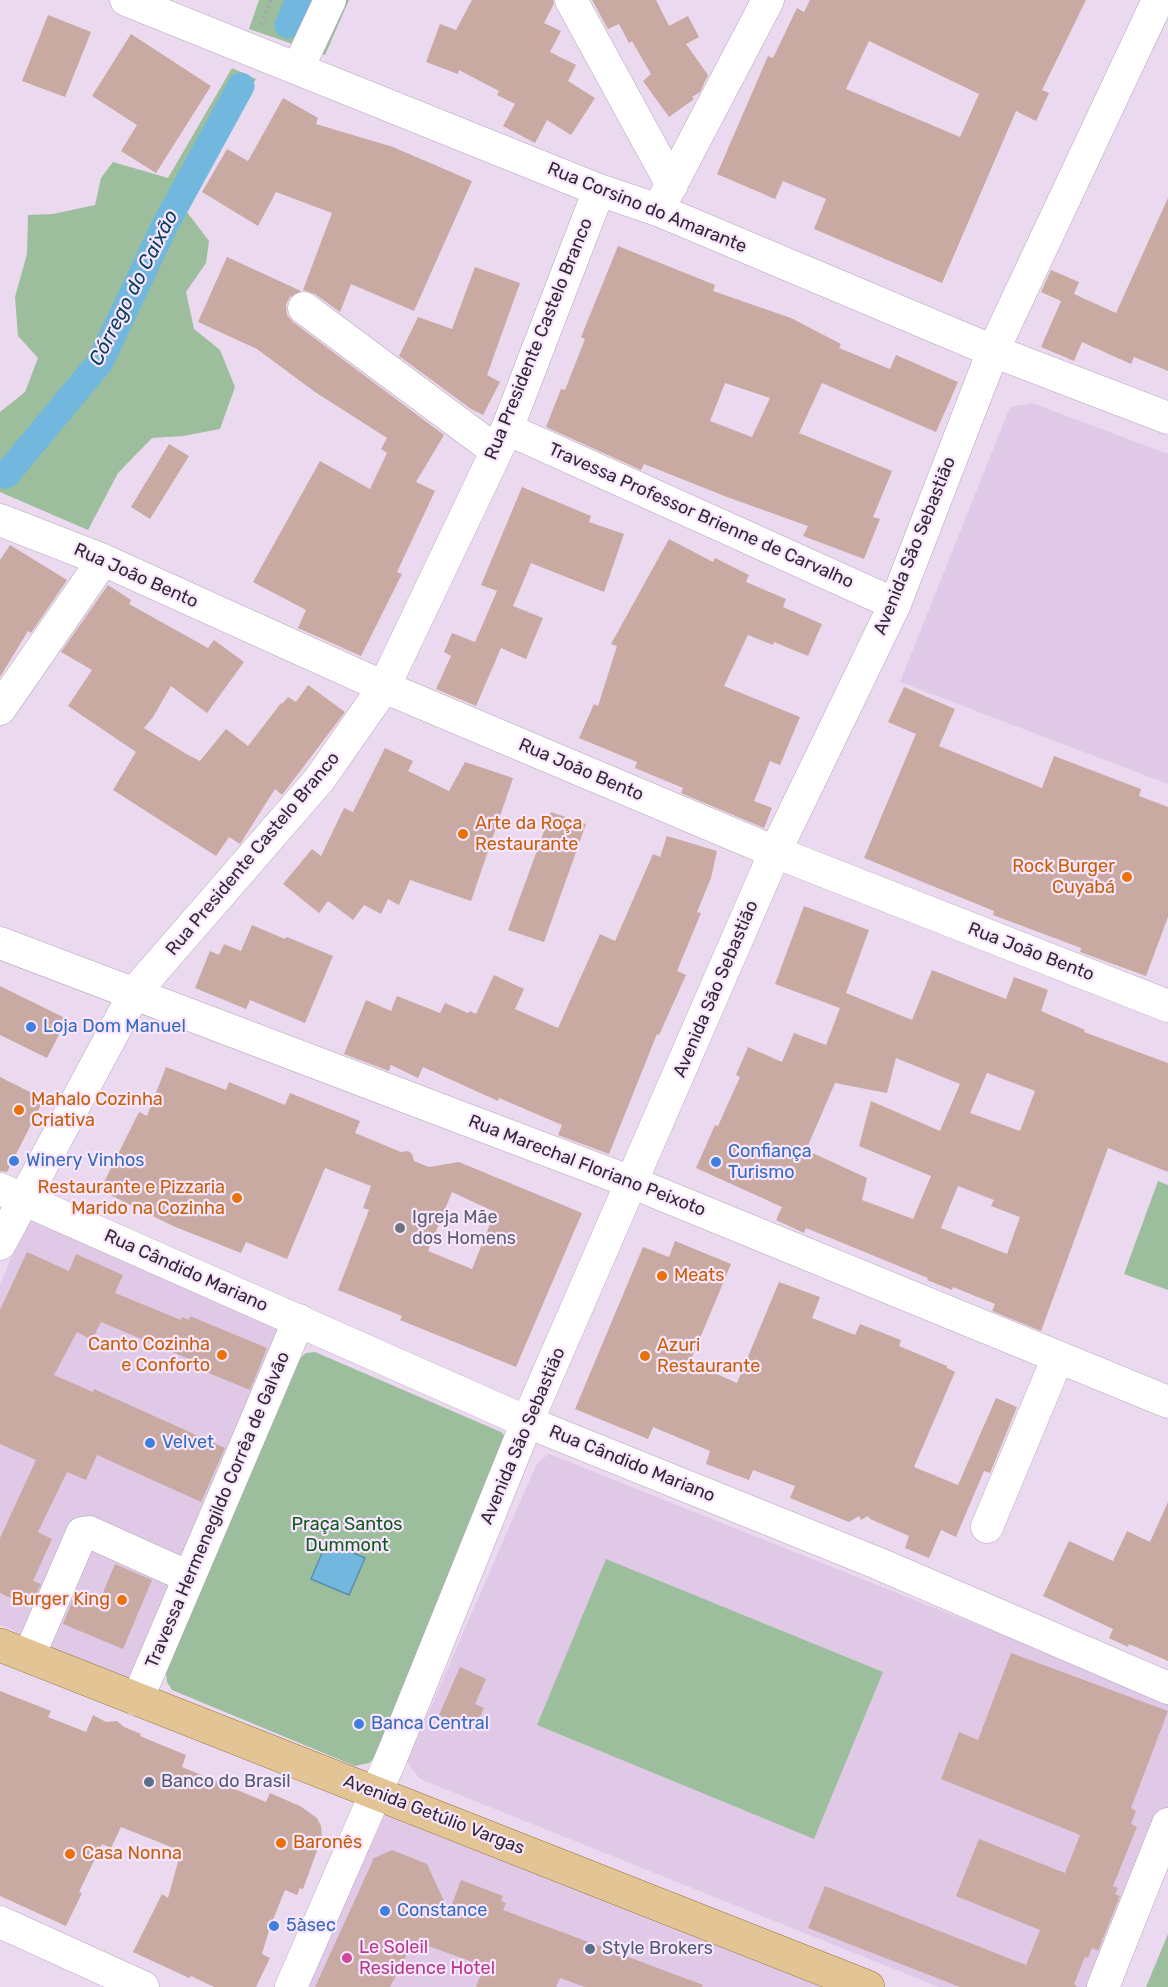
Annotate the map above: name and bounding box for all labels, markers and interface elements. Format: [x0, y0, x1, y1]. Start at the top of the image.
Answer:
street label: Rua Corsino do Amarante [544, 158, 750, 258]
water label: Córrego do Caixão [84, 206, 184, 370]
street label: Rua Presidente Castelo Branco [480, 215, 598, 463]
street label: Travessa Professor Brienne de Carvalho [545, 439, 857, 593]
street label: Avenida São Sebastião [869, 454, 961, 638]
street label: Rua João Bento [71, 539, 201, 613]
street label: Rua João Bento [515, 734, 647, 806]
street label: Rua Presidente Castelo Branco [161, 748, 345, 960]
place label: Arte da Roça Restaurante [475, 813, 582, 856]
marker: Arte da Roça Restaurante [456, 827, 470, 841]
place label: Rock Burger Cuyabá [1012, 856, 1115, 898]
marker: Rock Burger Cuyabá [1120, 870, 1134, 884]
street label: Avenida São Sebastião [669, 897, 763, 1081]
street label: Rua João Bento [965, 918, 1097, 986]
place label: Loja Dom Manuel [43, 1016, 186, 1038]
marker: Loja Dom Manuel [24, 1020, 38, 1034]
place label: Mahalo Cozinha Criativa [31, 1089, 163, 1132]
marker: Mahalo Cozinha Criativa [12, 1103, 26, 1117]
street label: Rua Marechal Floriano Peixoto [465, 1111, 709, 1221]
place label: Confiança Turismo [728, 1141, 812, 1184]
place label: Winery Vinhos [26, 1150, 144, 1172]
marker: Winery Vinhos [7, 1154, 21, 1168]
marker: Confiança Turismo [709, 1155, 723, 1169]
place label: Restaurante e Pizzaria Marido na Cozinha [38, 1177, 225, 1220]
marker: Restaurante e Pizzaria Marido na Cozinha [230, 1191, 244, 1205]
place label: Igreja Mãe dos Homens [412, 1207, 516, 1250]
marker: Igreja Mãe dos Homens [393, 1221, 407, 1235]
street label: Rua Cândido Mariano [101, 1225, 271, 1317]
place label: Meats [674, 1265, 724, 1287]
marker: Meats [655, 1269, 669, 1283]
place label: Canto Cozinha e Conforto [88, 1334, 210, 1376]
place label: Azuri Restaurante [657, 1335, 760, 1378]
street label: Avenida São Sebastião [476, 1344, 570, 1528]
marker: Canto Cozinha e Conforto [215, 1348, 229, 1362]
street label: Travessa Hermenegildo Corrêa de Galvão [141, 1349, 295, 1671]
marker: Azuri Restaurante [638, 1349, 652, 1363]
street label: Rua Cândido Mariano [546, 1421, 718, 1507]
place label: Velvet [162, 1432, 214, 1454]
marker: Velvet [143, 1436, 157, 1450]
park label: Praça Santos Dummont [292, 1514, 402, 1556]
place label: Burger King [12, 1589, 110, 1611]
marker: Burger King [115, 1593, 129, 1607]
place label: Banca Central [371, 1713, 489, 1735]
marker: Banca Central [352, 1717, 366, 1731]
street label: Avenida Getúlio Vargas [340, 1770, 528, 1860]
place label: Banco do Brasil [161, 1771, 291, 1793]
marker: Banco do Brasil [142, 1775, 156, 1789]
place label: Baronês [293, 1832, 362, 1854]
marker: Baronês [274, 1836, 288, 1850]
place label: Casa Nonna [82, 1843, 182, 1865]
marker: Casa Nonna [63, 1847, 77, 1861]
place label: Constance [397, 1900, 487, 1922]
marker: Constance [378, 1904, 392, 1918]
place label: 5àsec [286, 1915, 336, 1937]
marker: 5àsec [267, 1919, 281, 1933]
place label: Le Soleil Residence Hotel [359, 1937, 495, 1980]
place label: Style Brokers [602, 1938, 713, 1960]
marker: Style Brokers [583, 1942, 597, 1956]
marker: Le Soleil Residence Hotel [340, 1951, 354, 1965]

